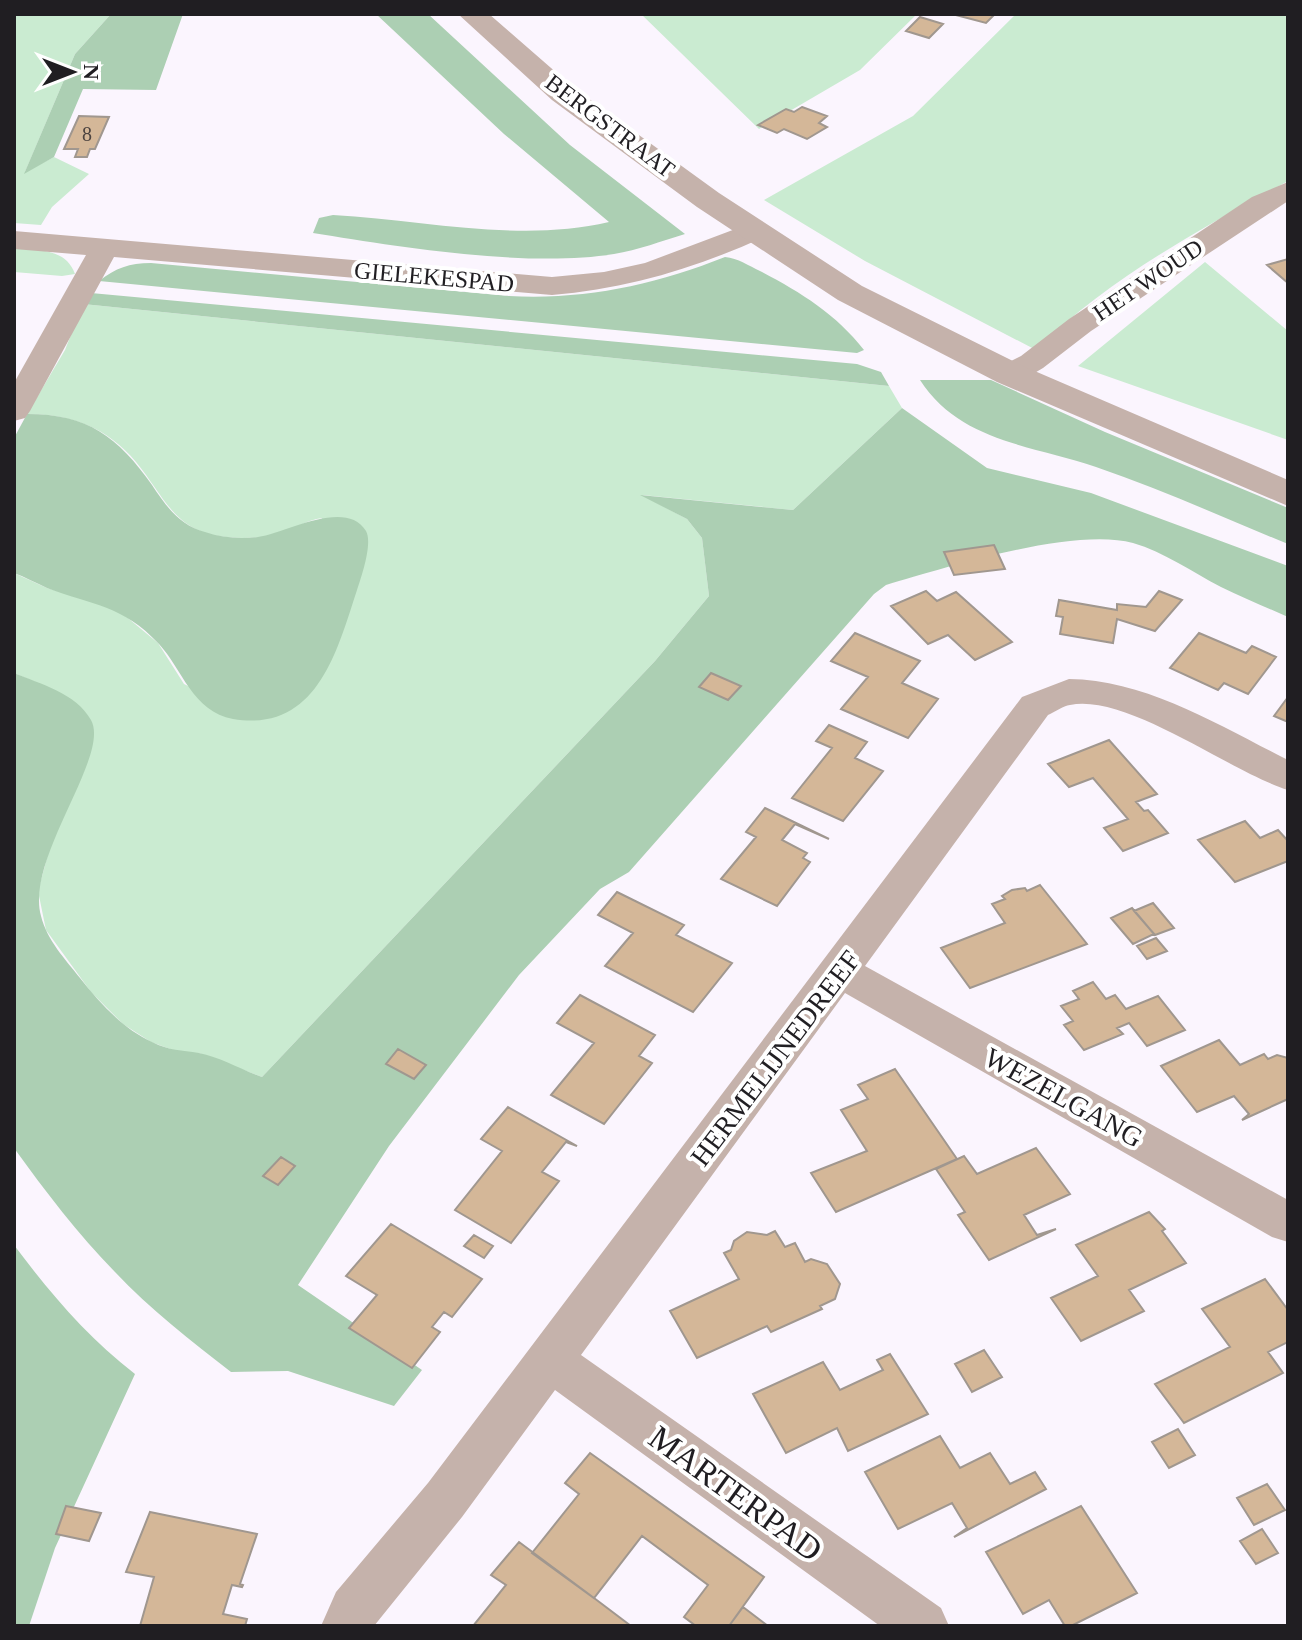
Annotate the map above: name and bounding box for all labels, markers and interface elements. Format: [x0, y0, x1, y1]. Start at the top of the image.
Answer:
north arrow [32, 32, 112, 112]
text: N [79, 64, 104, 80]
street label: BERGSTRAAT [540, 69, 680, 183]
house number: 8 [82, 123, 92, 145]
street label: HET WOUD [1088, 234, 1208, 326]
street label: GIELEKESPAD [353, 257, 515, 297]
street label: HERMELIJNEDREEF [684, 945, 866, 1172]
street label: WEZELGANG [979, 1041, 1148, 1154]
street label: MARTERPAD [642, 1418, 829, 1568]

